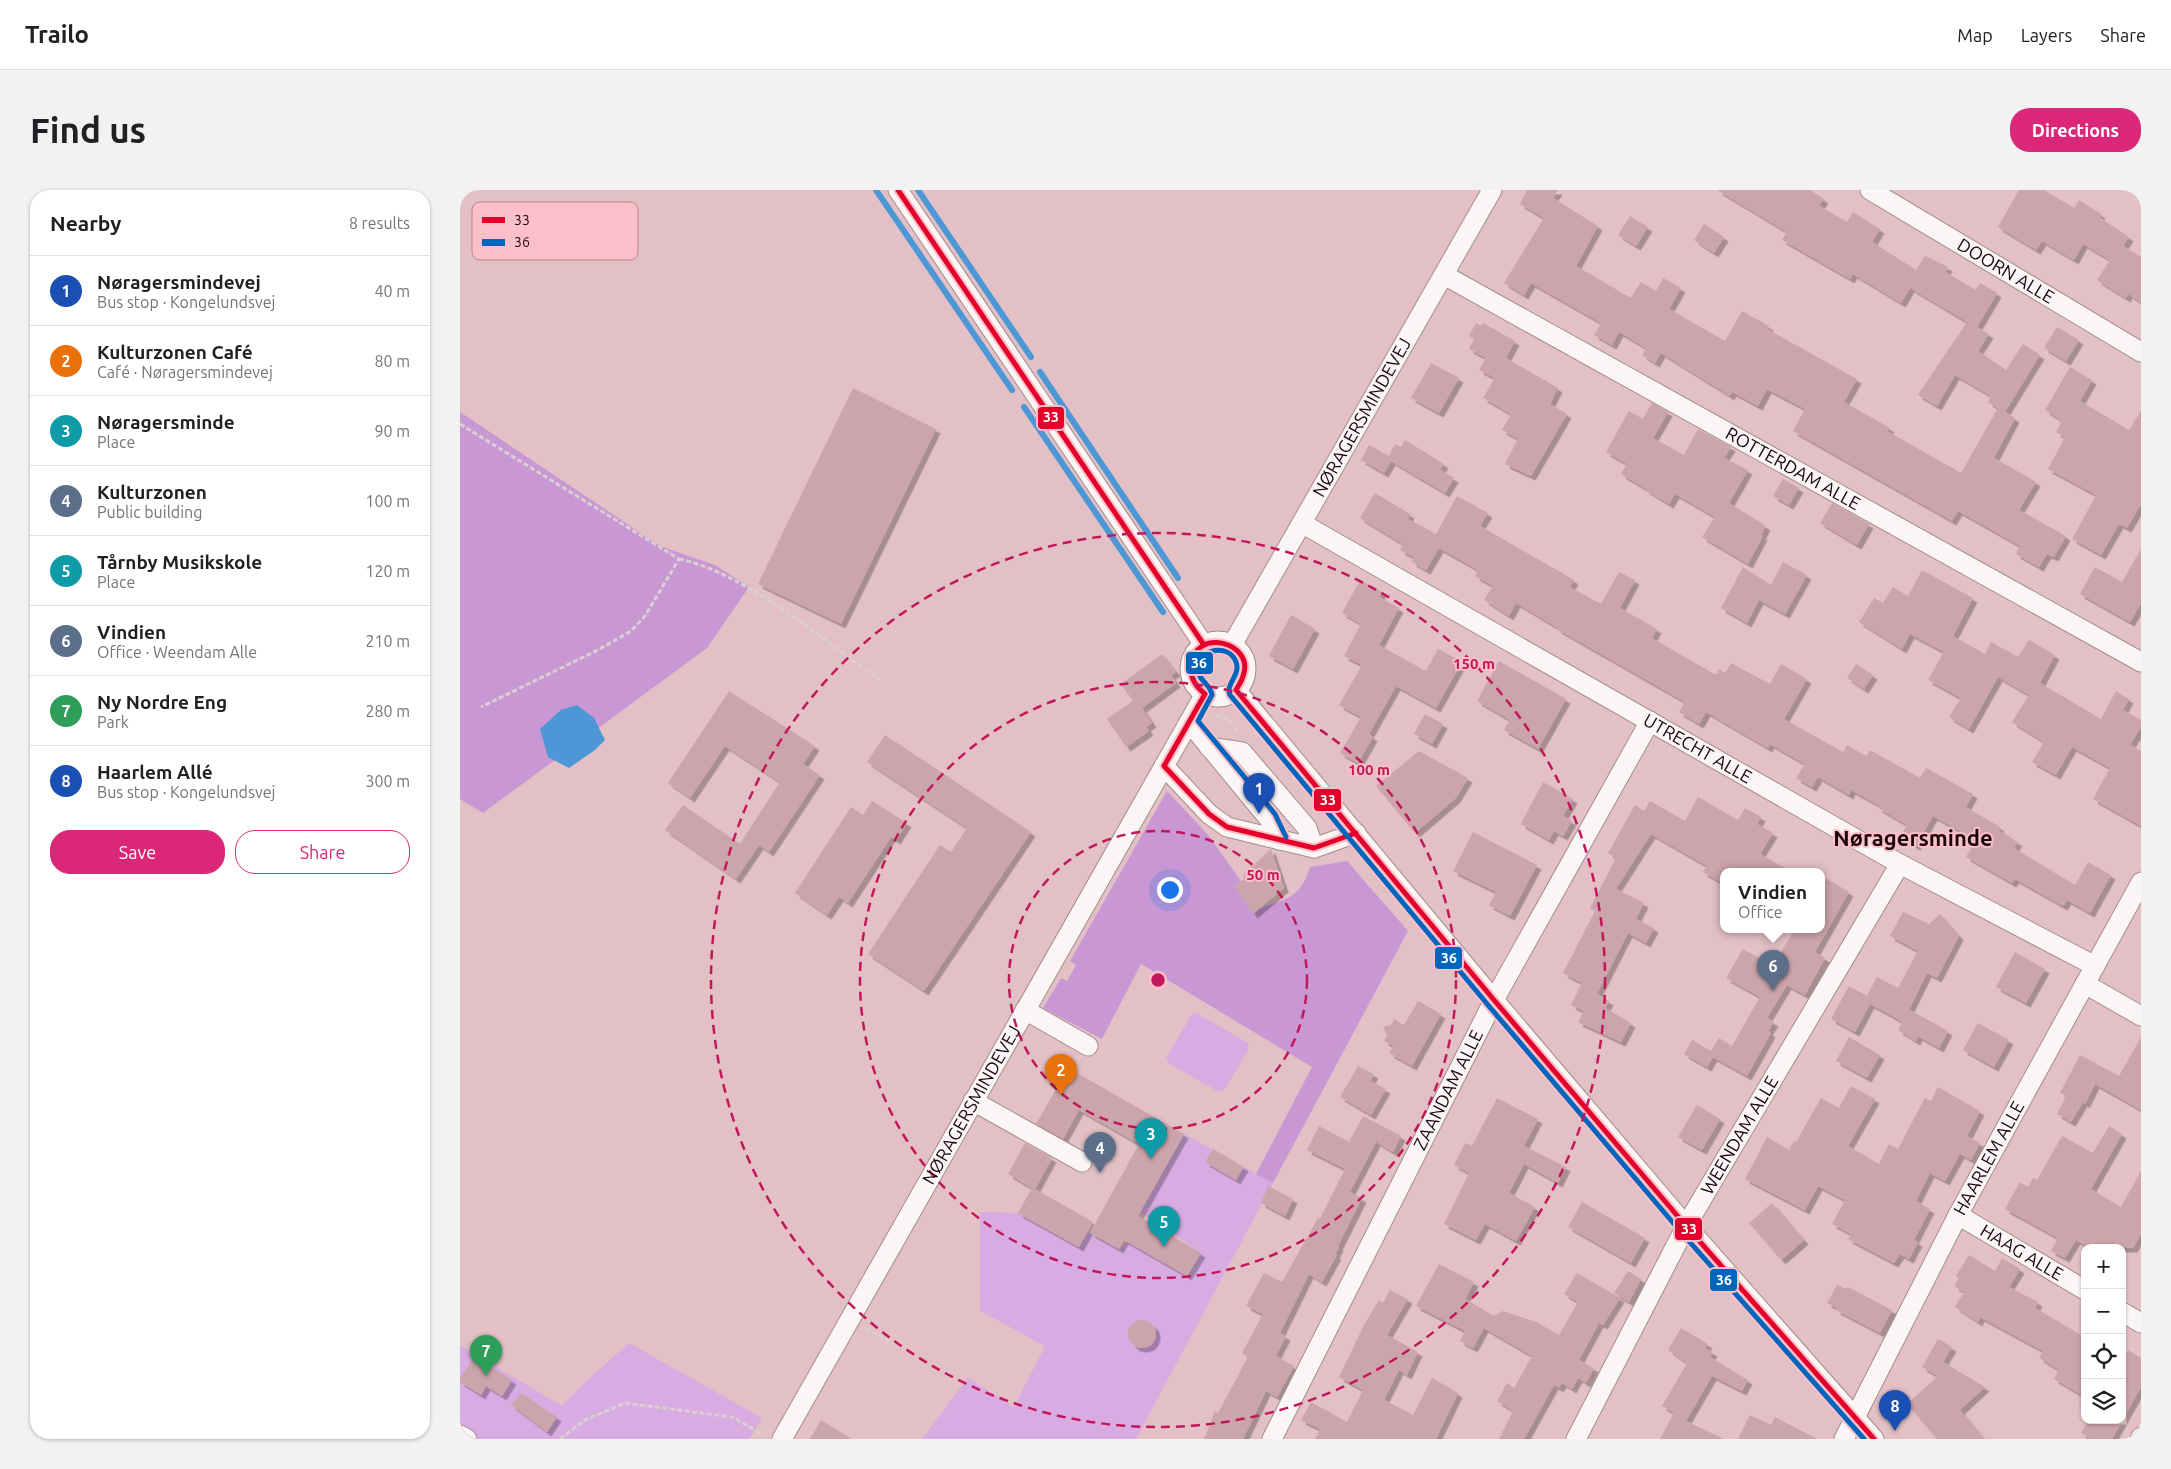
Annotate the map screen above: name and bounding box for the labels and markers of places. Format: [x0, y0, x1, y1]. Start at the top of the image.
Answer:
pin: 1 [1243, 773, 1275, 814]
pin: 6 [1757, 950, 1789, 991]
centre of rings [1149, 971, 1167, 989]
pin: 2 [1045, 1054, 1077, 1095]
pin: 3 [1135, 1118, 1167, 1159]
pin: 4 [1084, 1132, 1116, 1173]
pin: 5 [1148, 1206, 1180, 1247]
pin: 7 [470, 1335, 502, 1376]
pin: 8 [1879, 1390, 1911, 1431]

